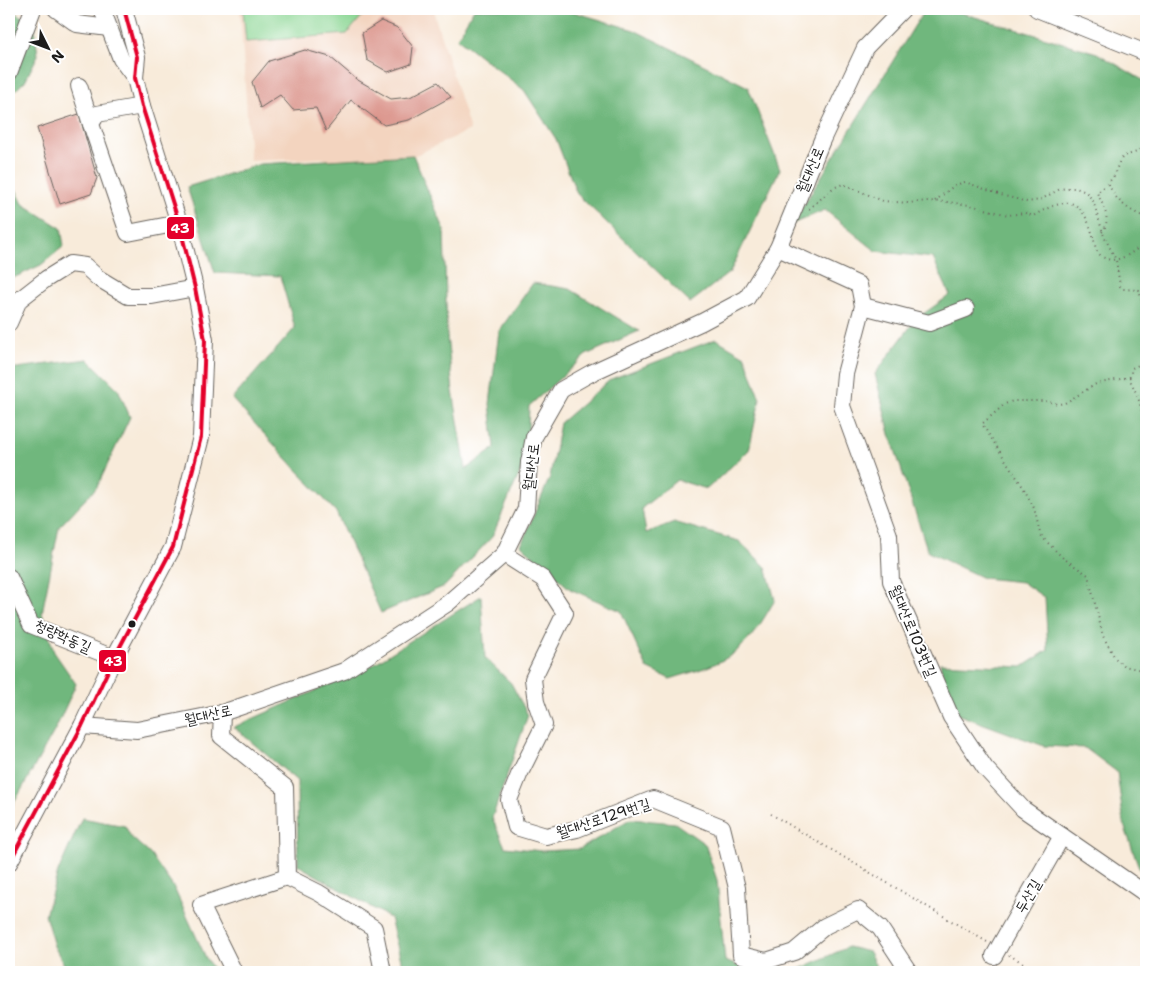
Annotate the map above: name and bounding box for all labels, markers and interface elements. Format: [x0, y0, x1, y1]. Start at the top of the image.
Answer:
north arrow [22, 22, 72, 72]
text: N [47, 47, 68, 67]
street label: 월대산로 [791, 144, 829, 196]
line badge: 43 [166, 216, 195, 240]
text: 43 [171, 219, 190, 237]
street label: 월대산로 [518, 442, 544, 492]
street label: 월대산로103번길 [885, 582, 941, 680]
street label: 청량학동길 [31, 615, 95, 657]
unlabelled marker [127, 619, 137, 629]
line badge: 43 [98, 649, 127, 673]
text: 43 [104, 652, 123, 670]
street label: 월대산로 [182, 700, 234, 730]
street label: 월대산로129번길 [553, 793, 653, 843]
street label: 두산길 [1010, 875, 1046, 917]

